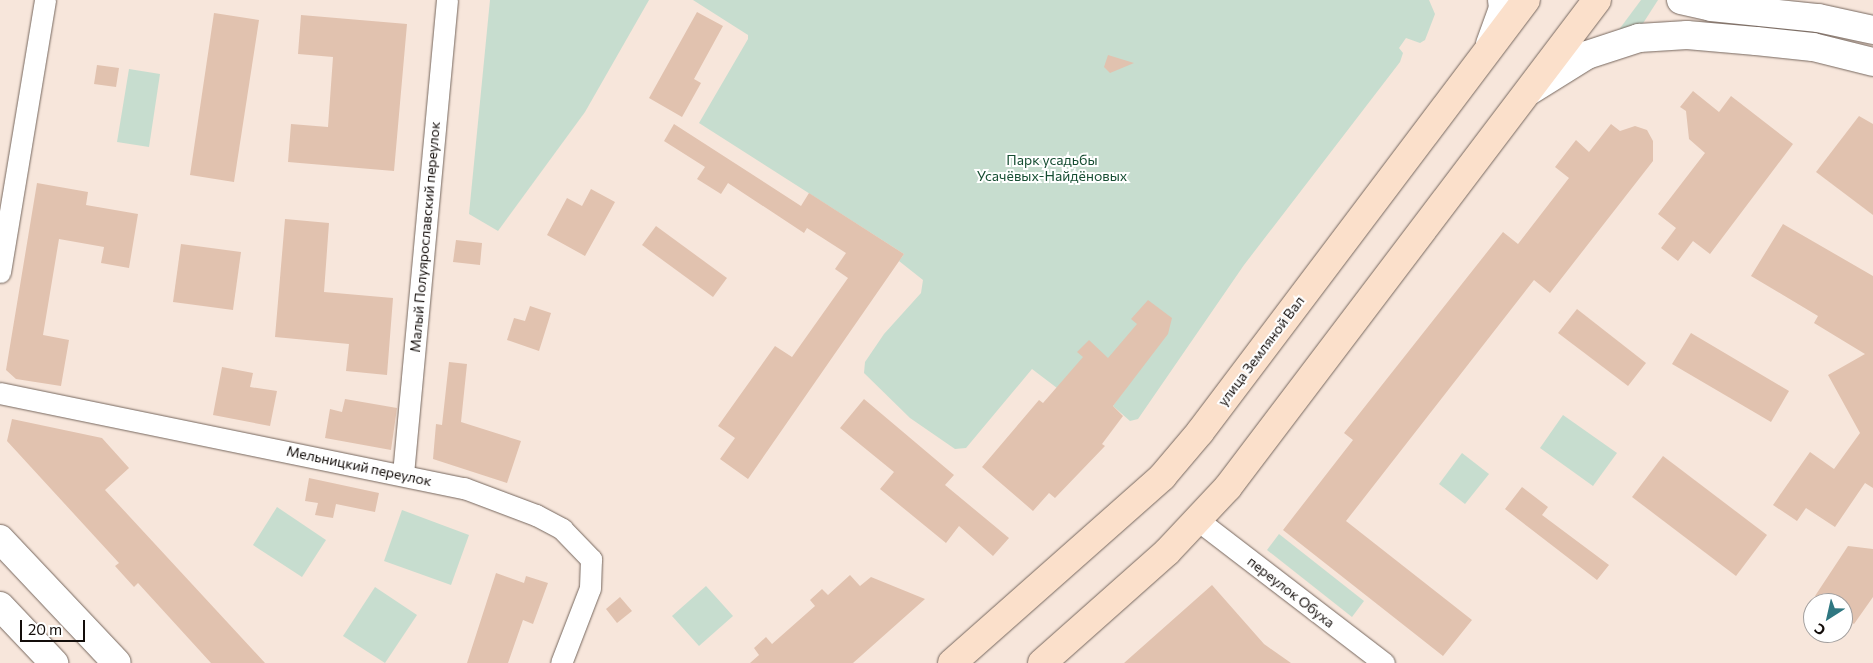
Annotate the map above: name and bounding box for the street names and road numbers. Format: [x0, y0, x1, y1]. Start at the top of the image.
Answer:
street label: Малый Полуярославский переулок [407, 121, 443, 353]
street label: улица Земляной Вал [1214, 293, 1308, 409]
street label: Мельницкий переулок [285, 442, 433, 490]
street label: переулок Обуха [1244, 553, 1338, 631]

